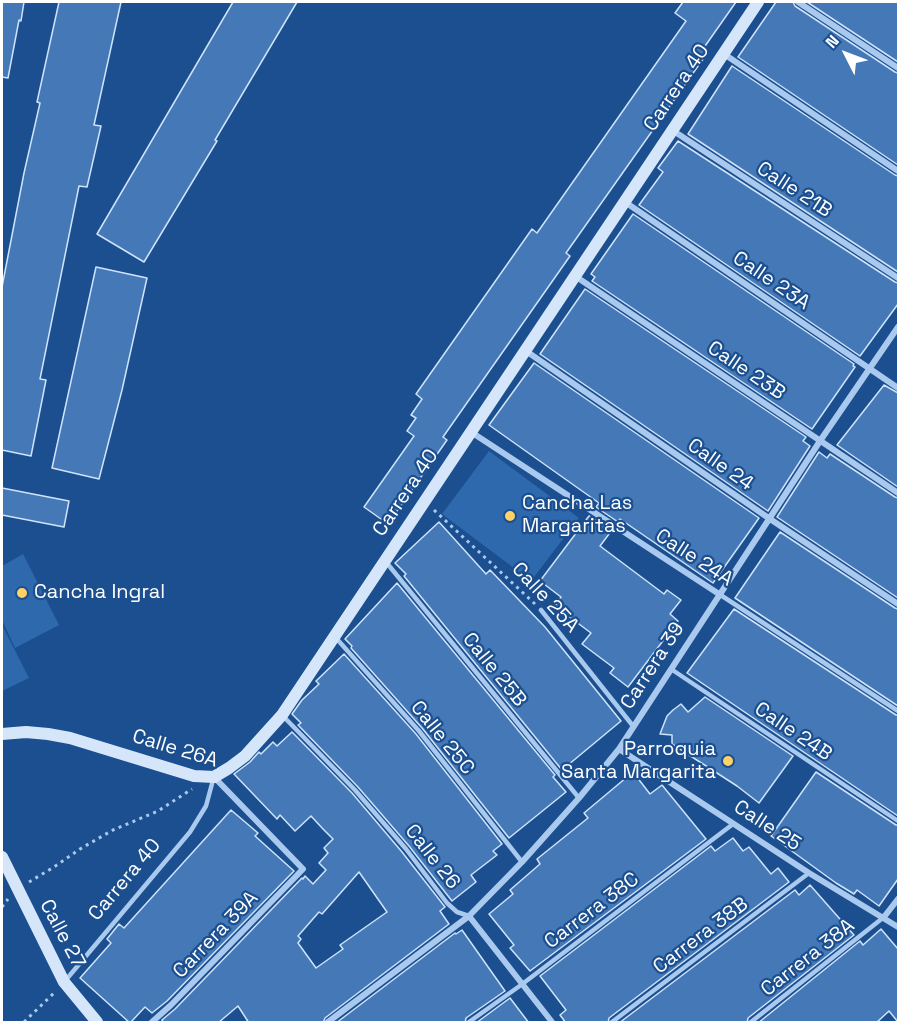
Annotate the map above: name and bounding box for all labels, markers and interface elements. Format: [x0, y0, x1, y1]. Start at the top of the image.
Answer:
north arrow [816, 24, 876, 84]
text: N [821, 31, 844, 53]
street label: Carrera 40 [639, 40, 715, 136]
street label: Calle 21B [752, 157, 836, 223]
street label: Calle 23A [728, 247, 814, 315]
street label: Calle 23B [703, 336, 789, 406]
street label: Calle 24 [682, 434, 758, 496]
street label: Carrera 40 [368, 445, 444, 541]
place label: Cancha Las Margaritas [522, 492, 632, 539]
marker: Cancha Las Margaritas [503, 509, 517, 523]
street label: Calle 24A [651, 524, 737, 592]
street label: Calle 25A [506, 558, 584, 638]
place label: Cancha Ingral [34, 581, 165, 605]
marker: Cancha Ingral [15, 586, 29, 600]
street label: Carrera 39 [616, 618, 690, 714]
street label: Calle 25B [457, 628, 531, 712]
street label: Calle 25C [405, 696, 479, 780]
street label: Calle 24B [750, 697, 836, 767]
street label: Calle 26A [129, 725, 221, 773]
place label: Parroquia Santa Margarita [561, 738, 716, 785]
marker: Parroquia Santa Margarita [721, 754, 735, 768]
street label: Calle 25 [729, 795, 805, 857]
street label: Calle 26 [399, 820, 465, 894]
street label: Carrera 40 [84, 834, 166, 926]
street label: Carrera 38C [540, 868, 644, 954]
street label: Carrera 39A [169, 887, 263, 983]
street label: Carrera 38B [649, 893, 753, 979]
street label: Calle 27 [34, 896, 90, 972]
street label: Carrera 38A [757, 914, 859, 1002]

